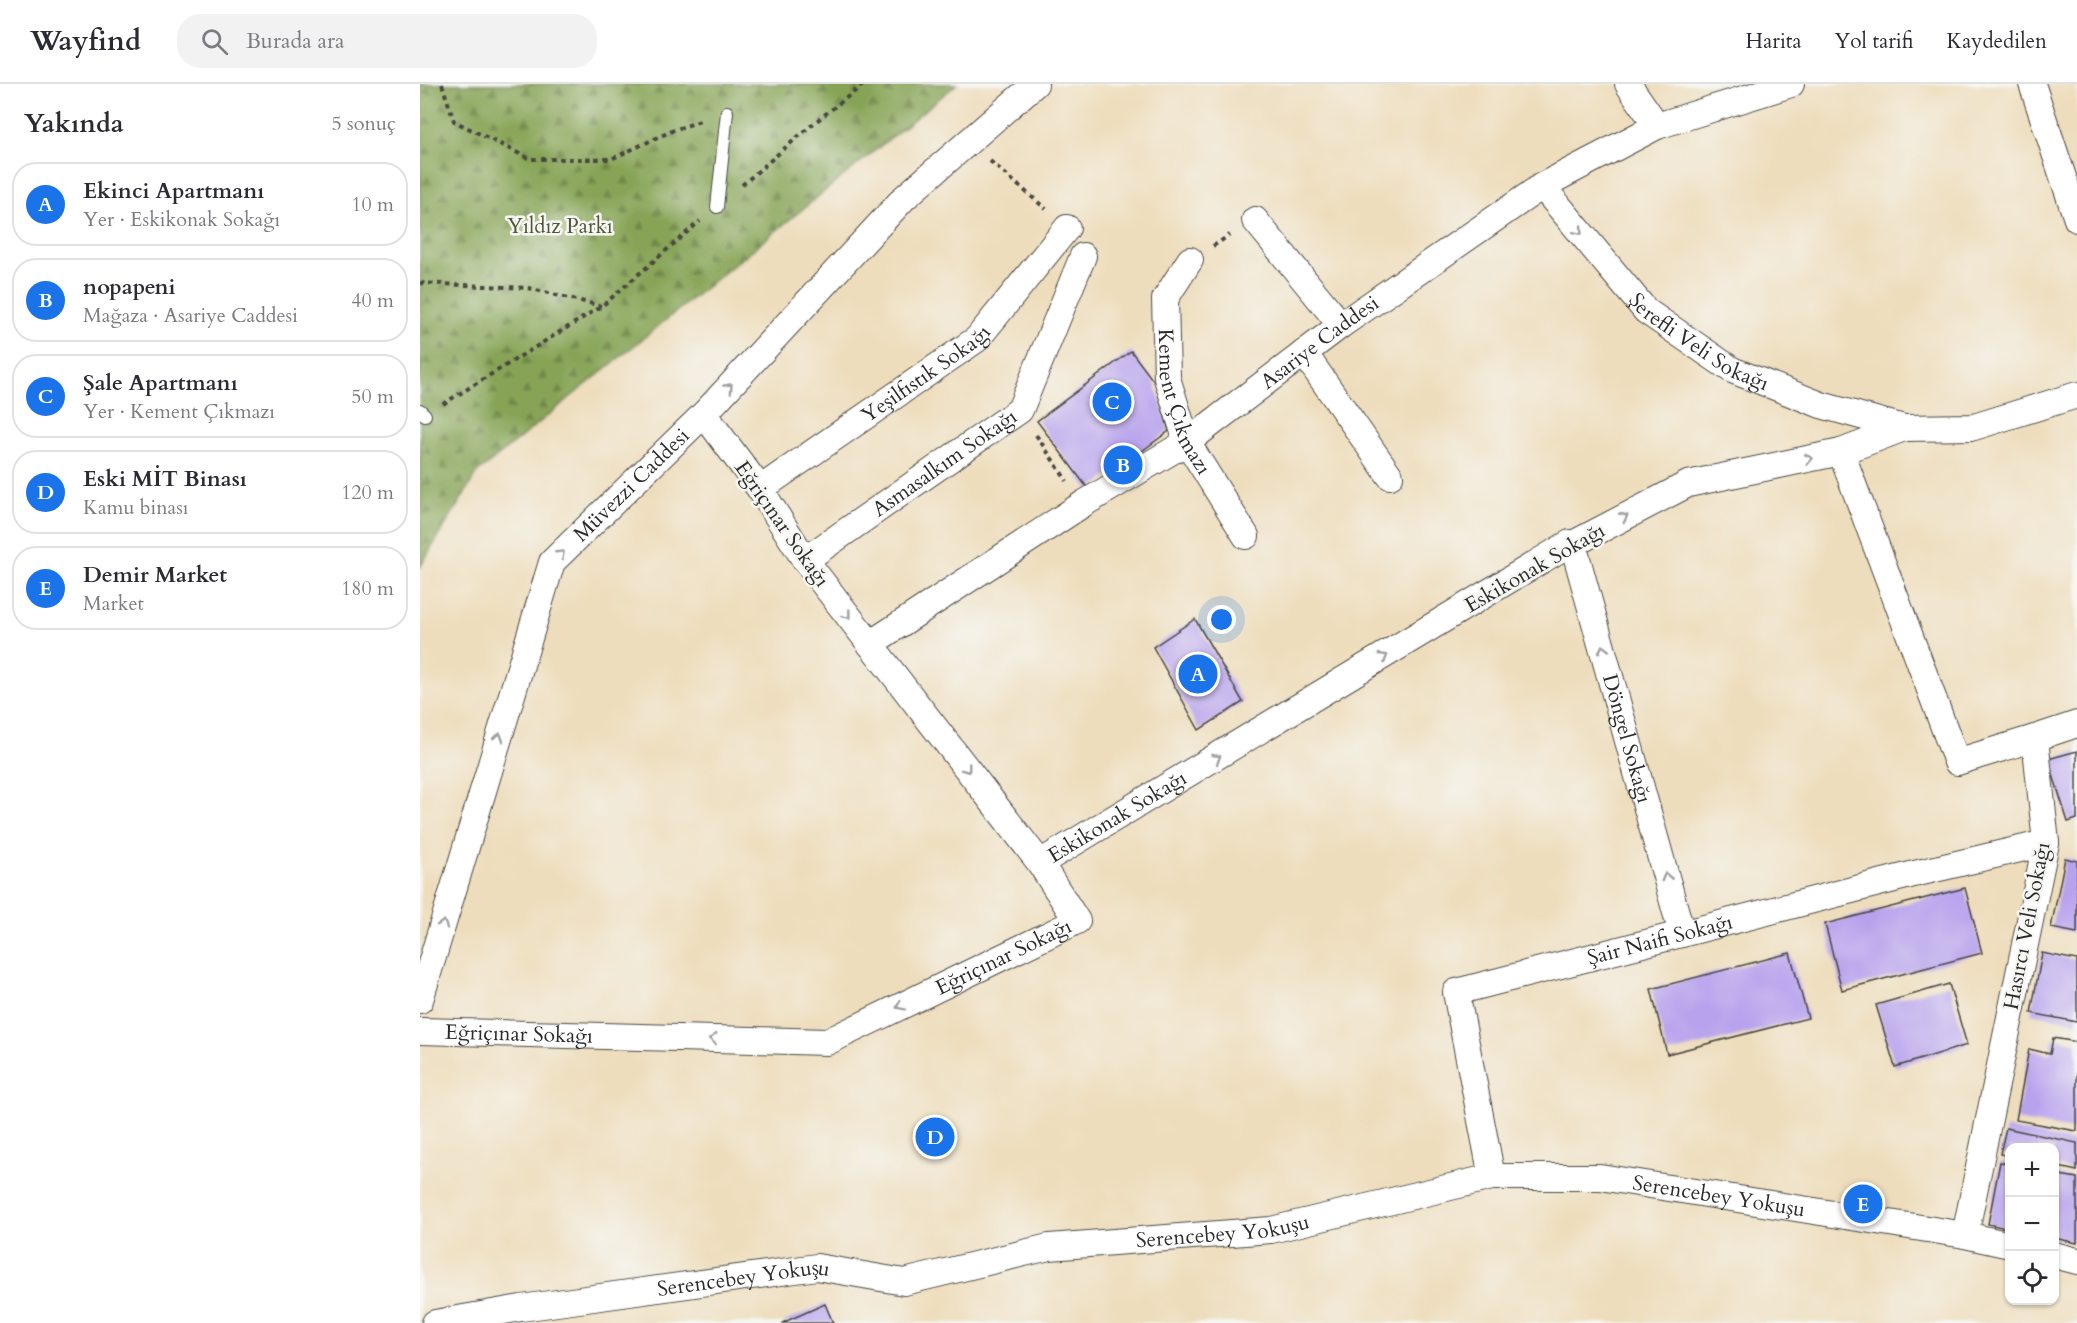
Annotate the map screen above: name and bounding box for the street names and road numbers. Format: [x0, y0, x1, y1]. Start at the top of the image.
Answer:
street label: Şerefli Veli Sokağı [1622, 286, 1773, 398]
street label: Asariye Caddesi [1254, 289, 1385, 396]
street label: Yeşilfıstık Sokağı [855, 319, 997, 429]
street label: Kement Çıkmazı [1151, 328, 1218, 480]
street label: Asmasalkım Sokağı [866, 402, 1023, 523]
street label: Müvezzi Caddesi [567, 421, 696, 548]
street label: Eğriçınar Sokağı [728, 455, 836, 593]
street label: Eskikonak Sokağı [1460, 516, 1611, 620]
street label: Döngel Sokağı [1596, 671, 1659, 806]
street label: Eskikonak Sokağı [1042, 763, 1192, 870]
street label: Hasırcı Veli Sokağı [1997, 840, 2057, 1012]
street label: Şair Naifi Sokağı [1584, 907, 1736, 972]
street label: Eğriçınar Sokağı [930, 911, 1076, 1002]
street label: Eğriçınar Sokağı [445, 1017, 593, 1050]
street label: Serencebey Yokuşu [1631, 1168, 1807, 1224]
street label: Serencebey Yokuşu [1135, 1207, 1312, 1255]
street label: Serencebey Yokuşu [655, 1252, 832, 1303]

